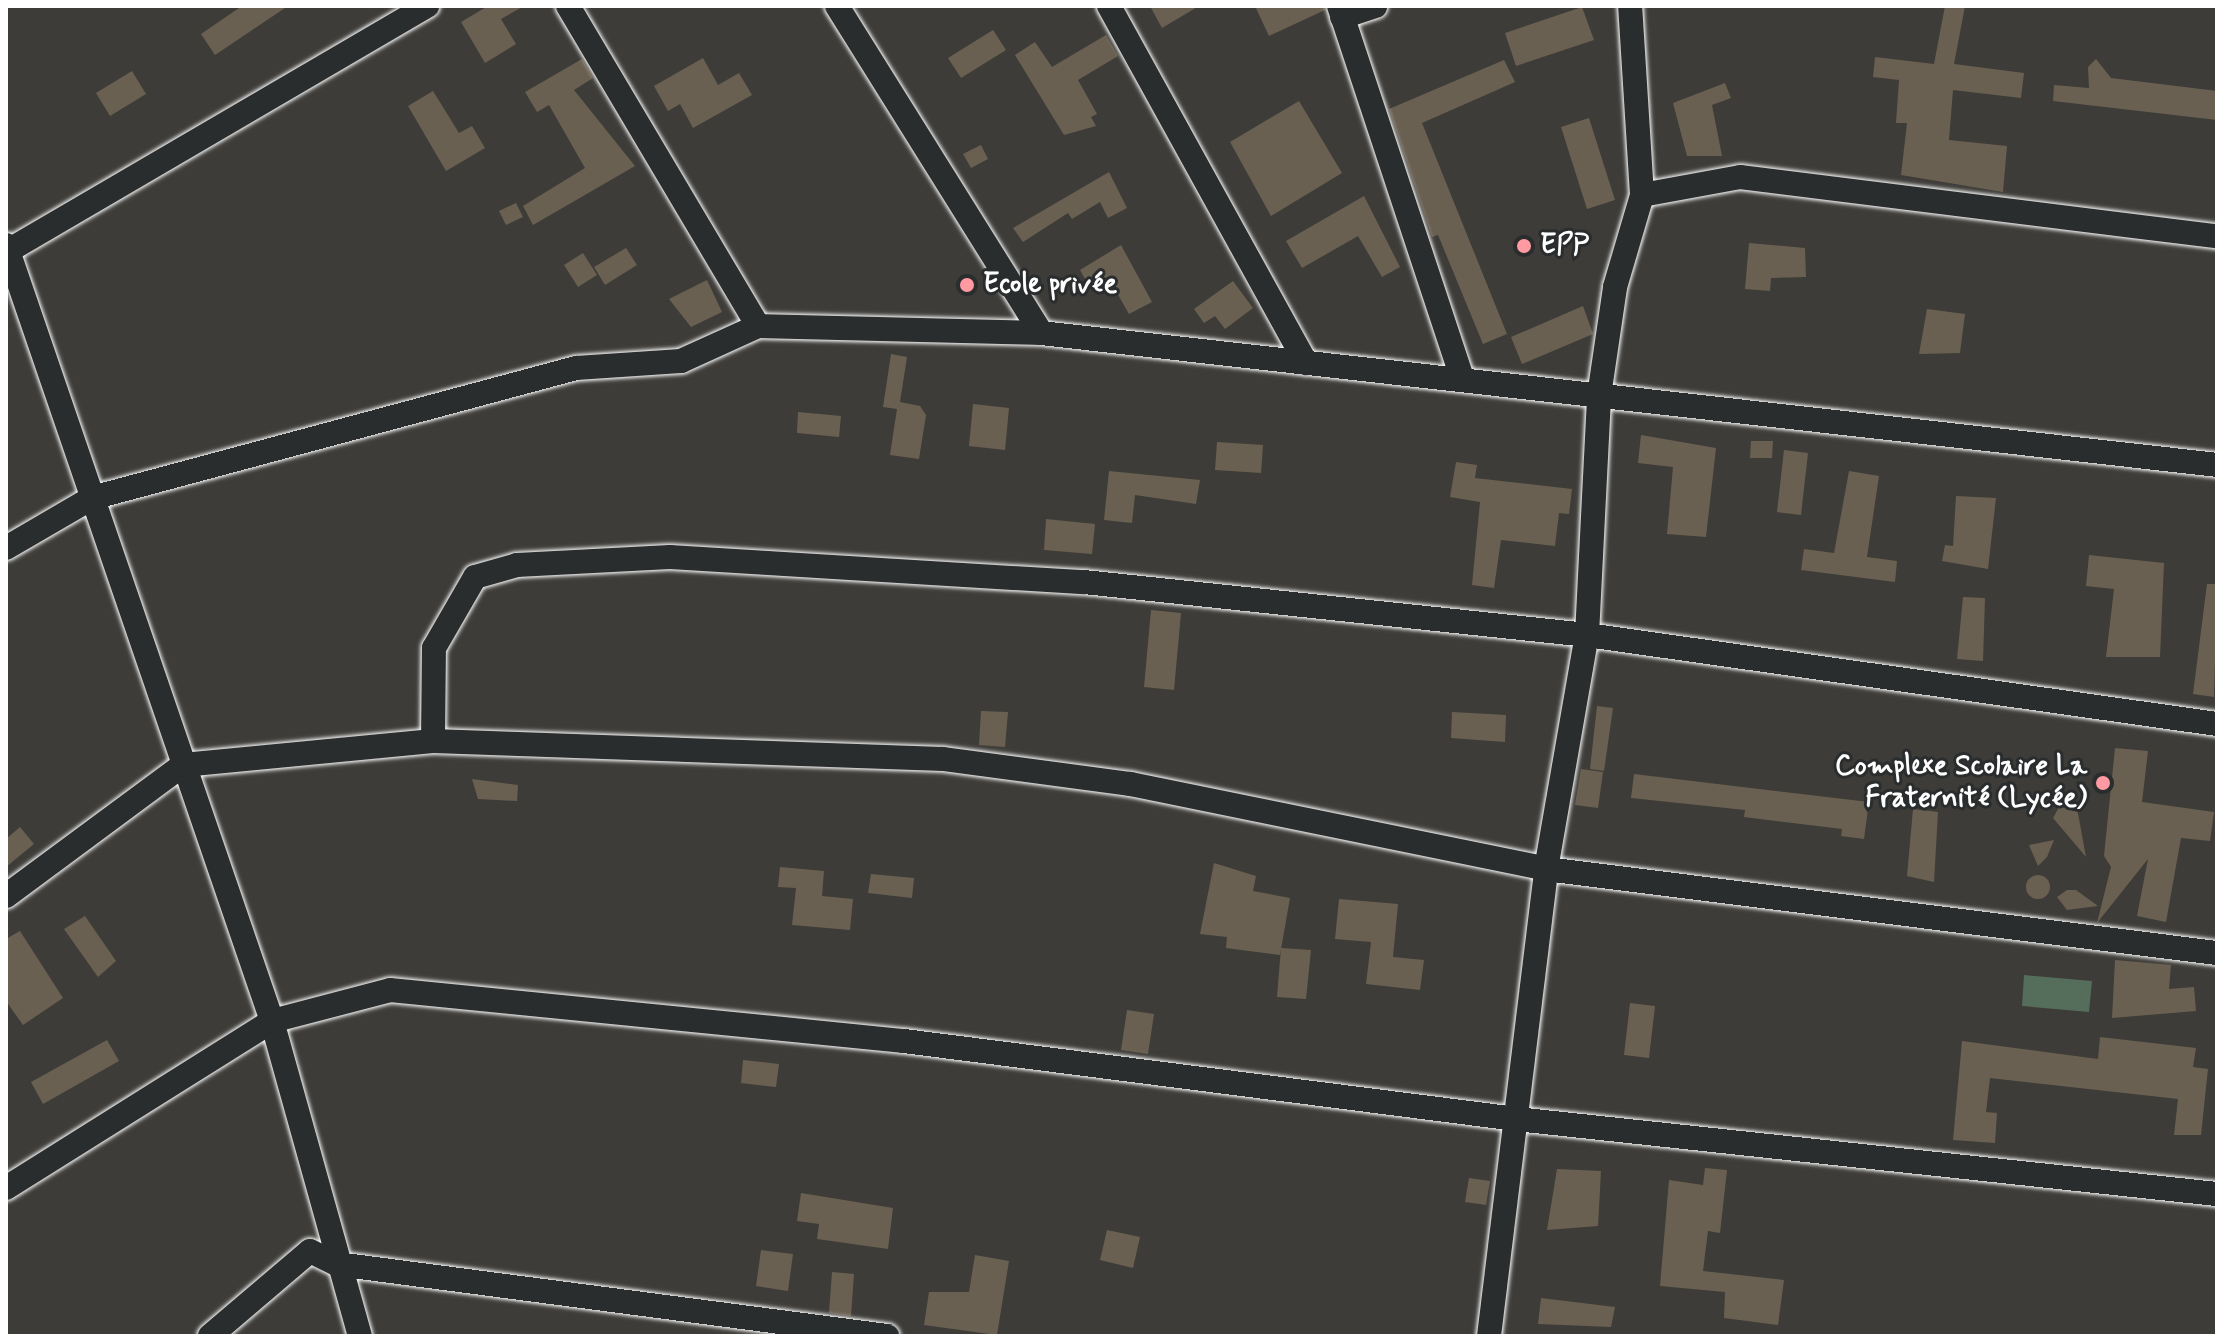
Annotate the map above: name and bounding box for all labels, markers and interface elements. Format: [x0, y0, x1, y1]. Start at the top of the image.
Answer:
place label: EPP [1540, 229, 1589, 263]
marker: EPP [1515, 237, 1533, 255]
place label: Ecole privée [983, 268, 1116, 302]
marker: Ecole privée [958, 276, 976, 294]
place label: Complexe Scolaire La Fraternité (Lycée) [1836, 750, 2087, 816]
marker: Complexe Scolaire La Fraternité (Lycée) [2094, 774, 2112, 792]

